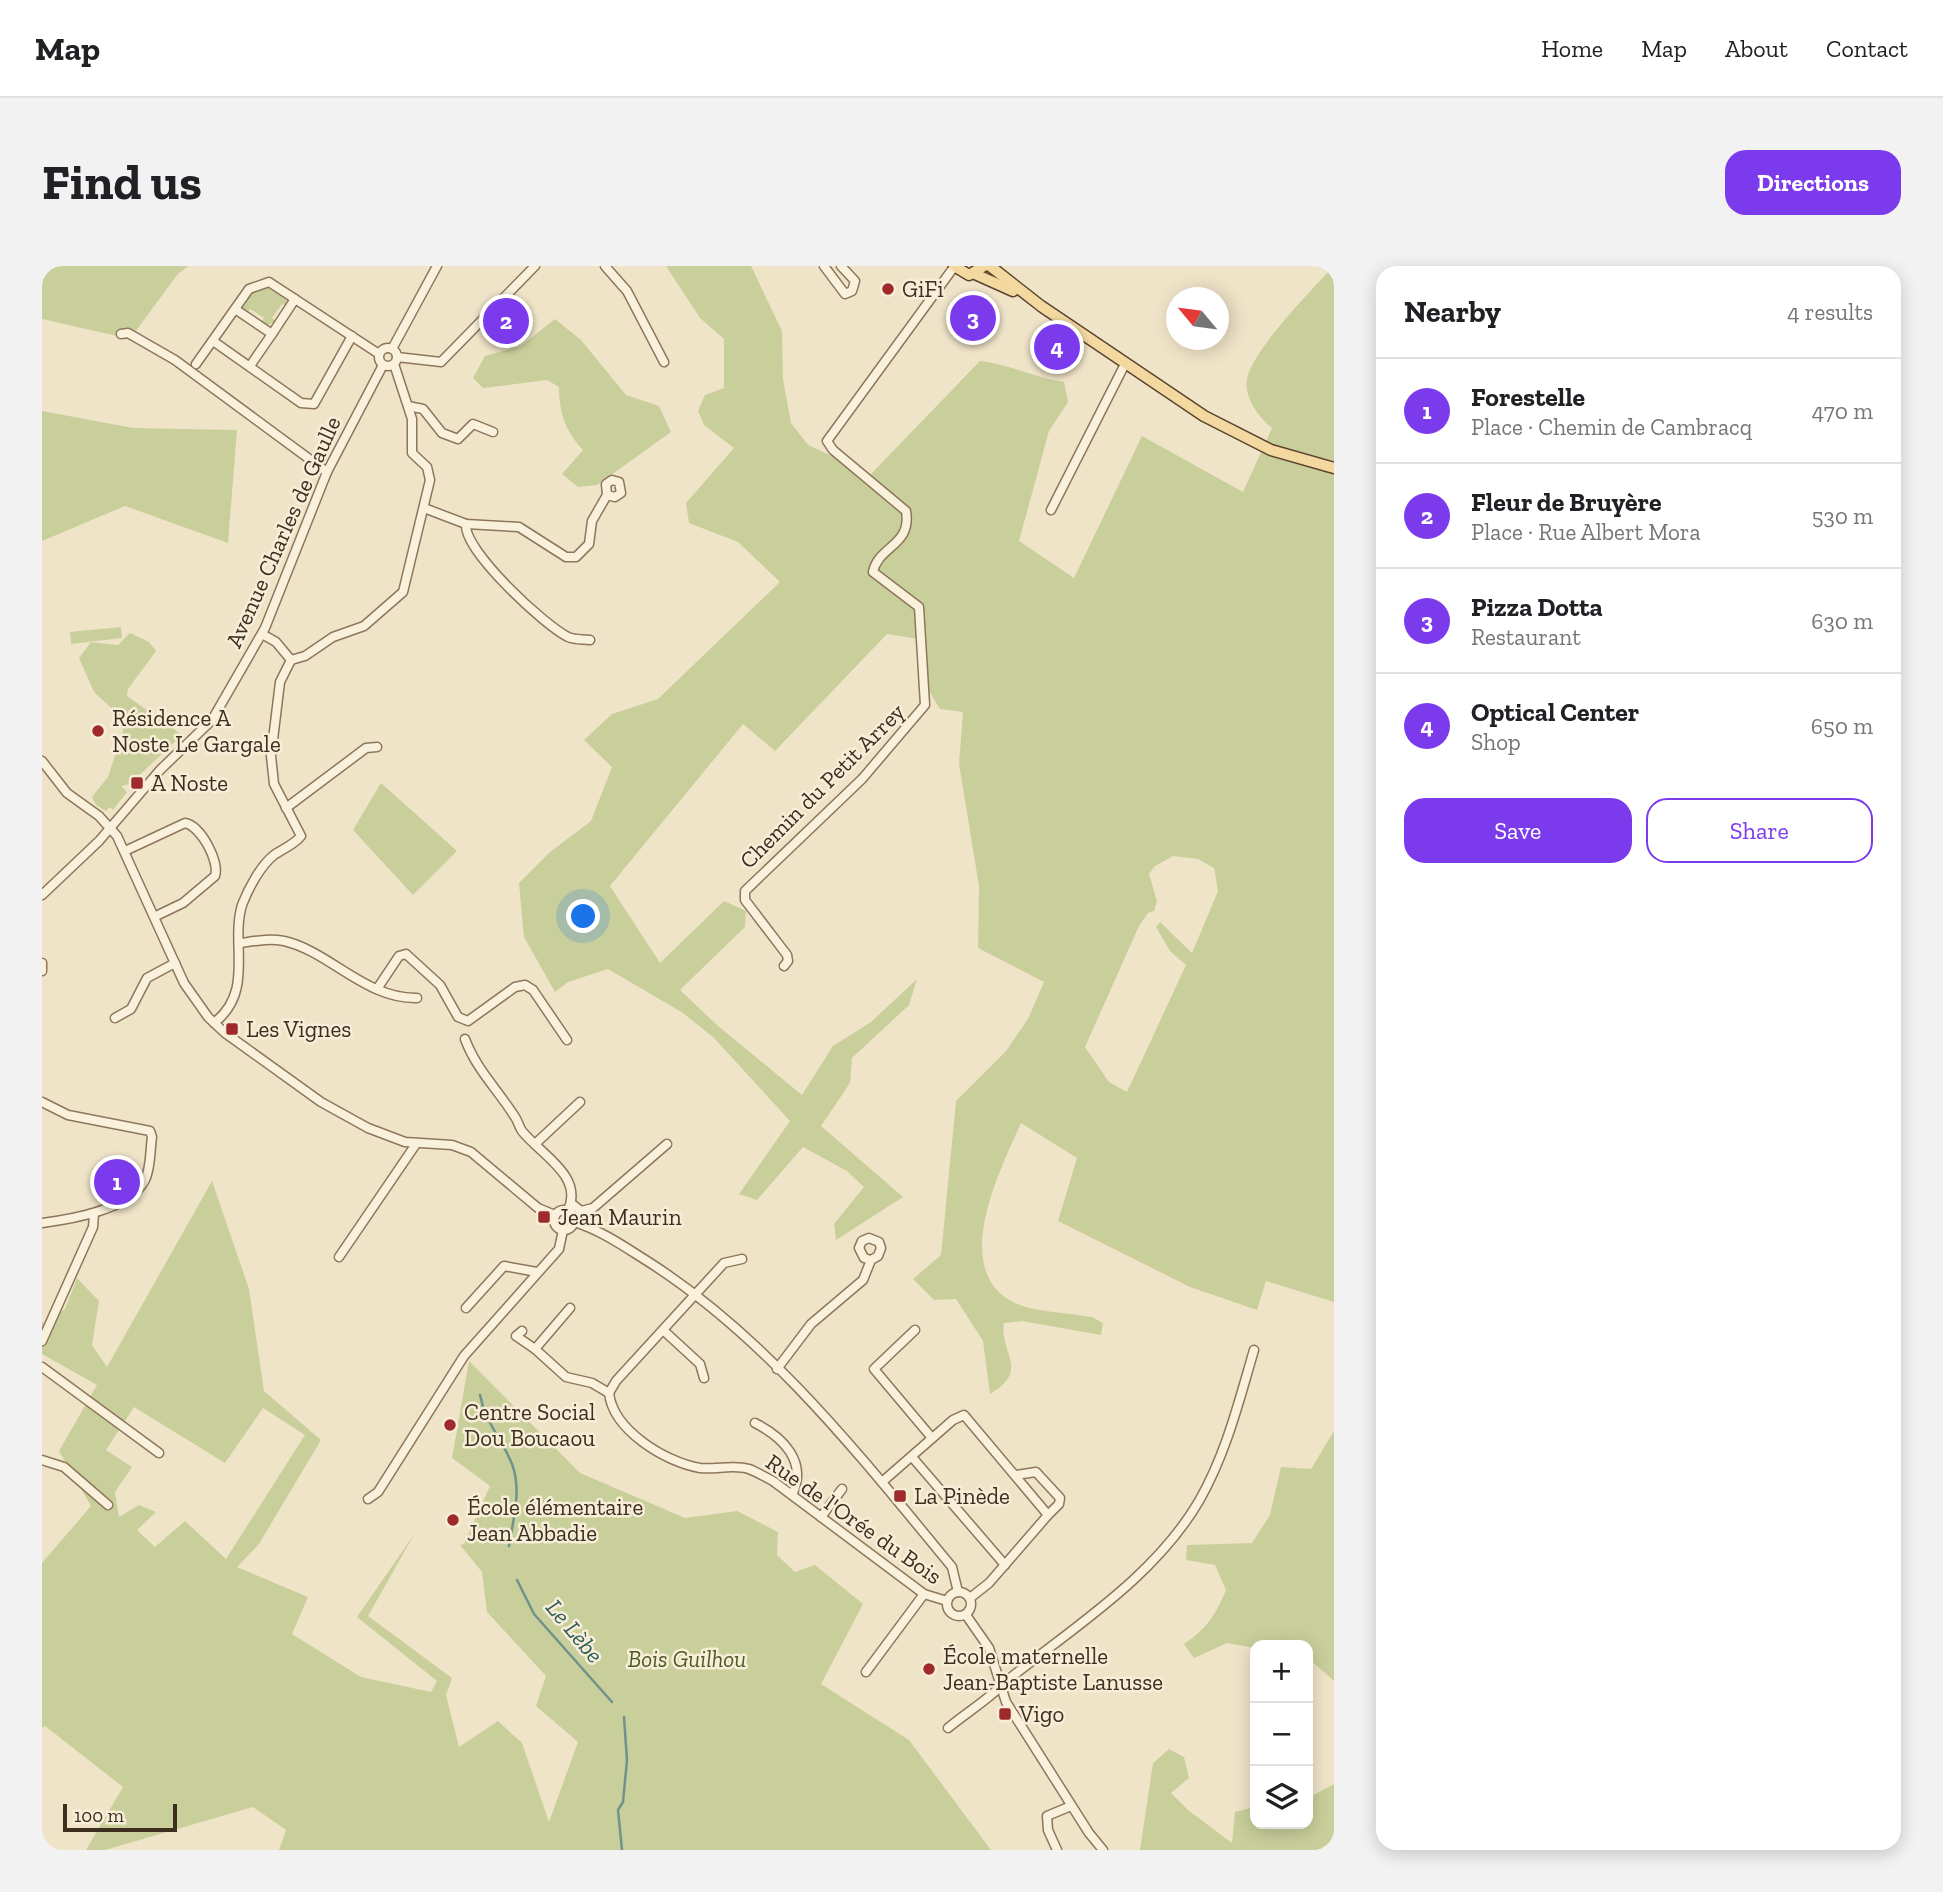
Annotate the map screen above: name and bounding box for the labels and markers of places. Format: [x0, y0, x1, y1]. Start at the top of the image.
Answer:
place label: GiFi [902, 275, 944, 303]
marker: GiFi [880, 281, 896, 297]
pin: 3 [950, 292, 996, 344]
pin: 2 [483, 295, 529, 347]
pin: 4 [1034, 321, 1080, 373]
place label: Résidence A Noste Le Gargale [112, 704, 281, 758]
marker: Résidence A Noste Le Gargale [90, 723, 106, 739]
place label: A Noste [151, 769, 228, 797]
marker: A Noste [129, 775, 145, 791]
place label: Les Vignes [246, 1015, 351, 1043]
marker: Les Vignes [224, 1021, 240, 1037]
pin: 1 [94, 1156, 140, 1208]
place label: Jean Maurin [558, 1203, 682, 1231]
marker: Jean Maurin [536, 1209, 552, 1225]
place label: Centre Social Dou Boucaou [464, 1398, 595, 1452]
marker: Centre Social Dou Boucaou [442, 1417, 458, 1433]
place label: La Pinède [914, 1482, 1010, 1510]
marker: La Pinède [892, 1488, 908, 1504]
place label: École élémentaire Jean Abbadie [467, 1493, 643, 1547]
marker: École élémentaire Jean Abbadie [445, 1512, 461, 1528]
place label: École maternelle Jean-Baptiste Lanusse [943, 1642, 1163, 1696]
marker: École maternelle Jean-Baptiste Lanusse [921, 1661, 937, 1677]
place label: Vigo [1018, 1700, 1064, 1728]
marker: Vigo [997, 1706, 1013, 1722]

